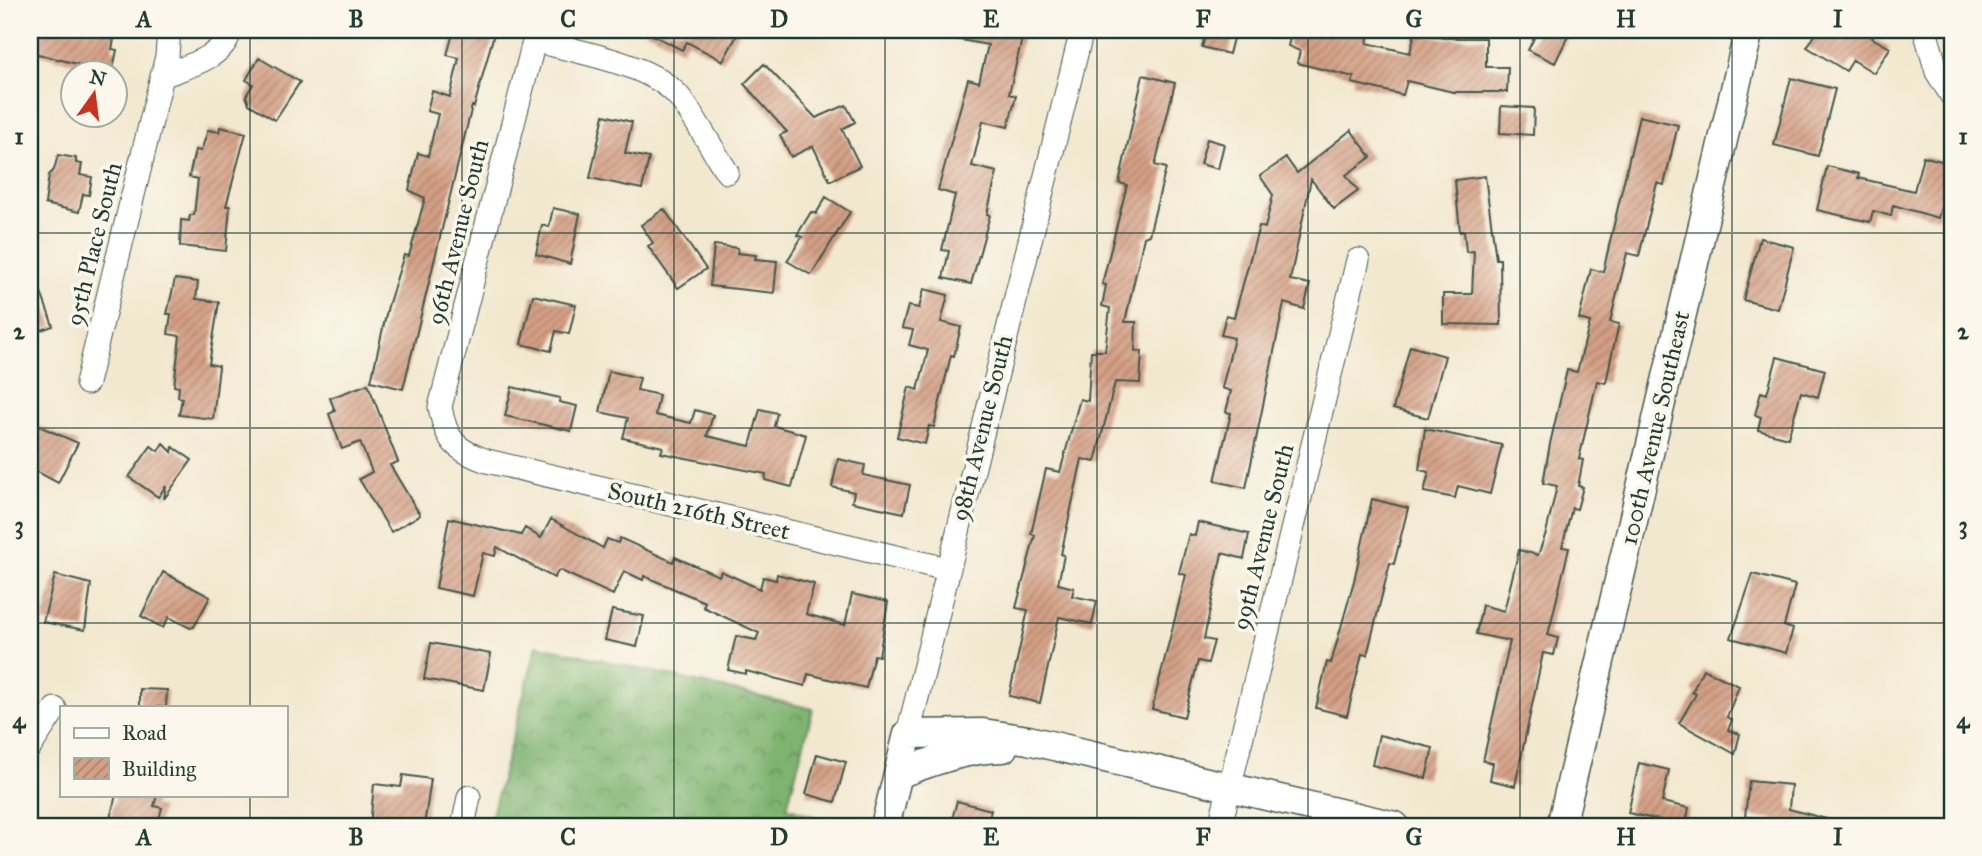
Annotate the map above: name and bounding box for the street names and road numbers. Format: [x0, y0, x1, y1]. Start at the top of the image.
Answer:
street label: 96th Avenue South [420, 136, 496, 328]
street label: 95th Place South [59, 159, 129, 329]
street label: 100th Avenue Southeast [1613, 307, 1697, 548]
street label: 98th Avenue South [944, 332, 1020, 524]
street label: 99th Avenue South [1225, 441, 1301, 633]
street label: South 216th Street [605, 475, 794, 547]

